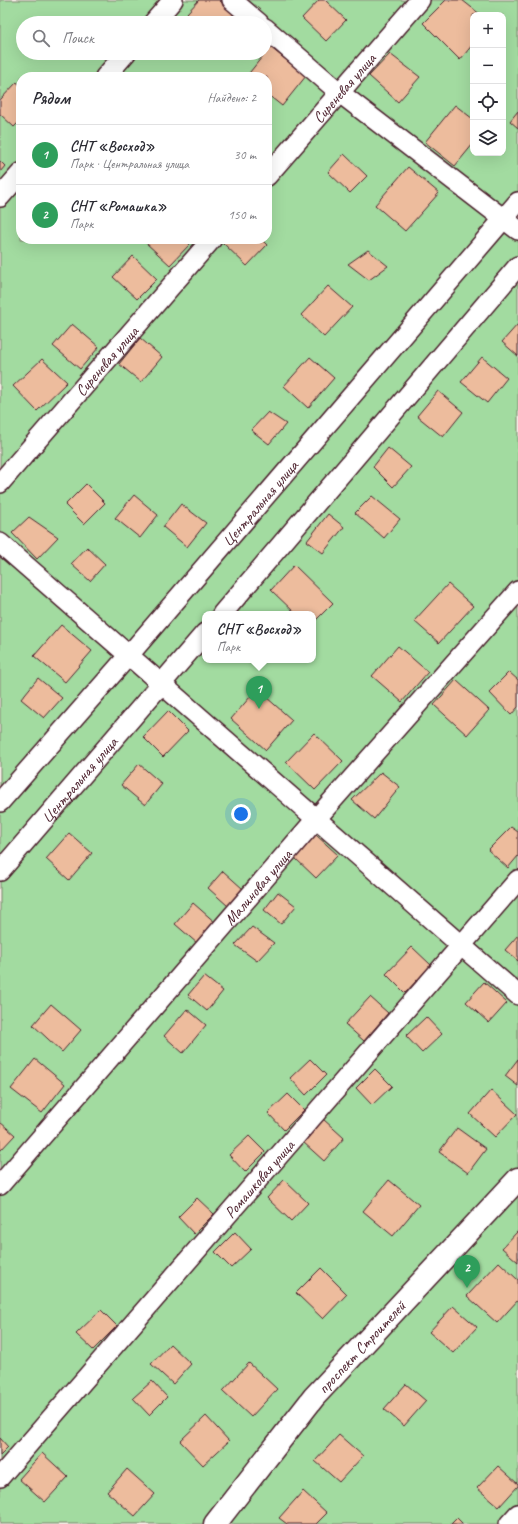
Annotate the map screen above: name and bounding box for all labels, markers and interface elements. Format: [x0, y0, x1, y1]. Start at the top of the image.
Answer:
map controls [470, 12, 506, 156]
button: + [470, 12, 506, 48]
search box [16, 16, 272, 60]
icon: search [30, 27, 52, 49]
text: Поиск [62, 29, 94, 48]
street label: Сиреневая улица [309, 48, 381, 128]
button: − [470, 48, 506, 84]
button: locate [470, 84, 506, 120]
text: Рядом [32, 88, 70, 109]
text: Найдено: 2 [208, 90, 256, 106]
button: layers [470, 120, 506, 156]
text: СНТ «Восход» [70, 137, 155, 156]
text: 1 [42, 147, 48, 163]
text: 30 m [234, 147, 256, 163]
text: Парк · Центральная улица [70, 156, 189, 172]
text: СНТ «Ромашка» [70, 197, 167, 216]
text: 2 [42, 207, 48, 223]
text: 150 m [228, 207, 256, 223]
text: Парк [70, 216, 93, 232]
street label: Сиреневая улица [71, 321, 144, 401]
street label: Центральная улица [218, 456, 304, 551]
popup [202, 611, 316, 663]
text: СНТ «Восход» [217, 620, 301, 639]
text: Парк [217, 639, 240, 655]
pin: 1 [246, 676, 272, 709]
street label: Центральная улица [37, 732, 123, 827]
your location [231, 804, 251, 824]
street label: Малиновая улица [220, 844, 298, 930]
street label: Ромашковая улица [220, 1135, 300, 1223]
pin: 2 [454, 1255, 480, 1288]
street label: проспект Строителей [313, 1296, 411, 1398]

